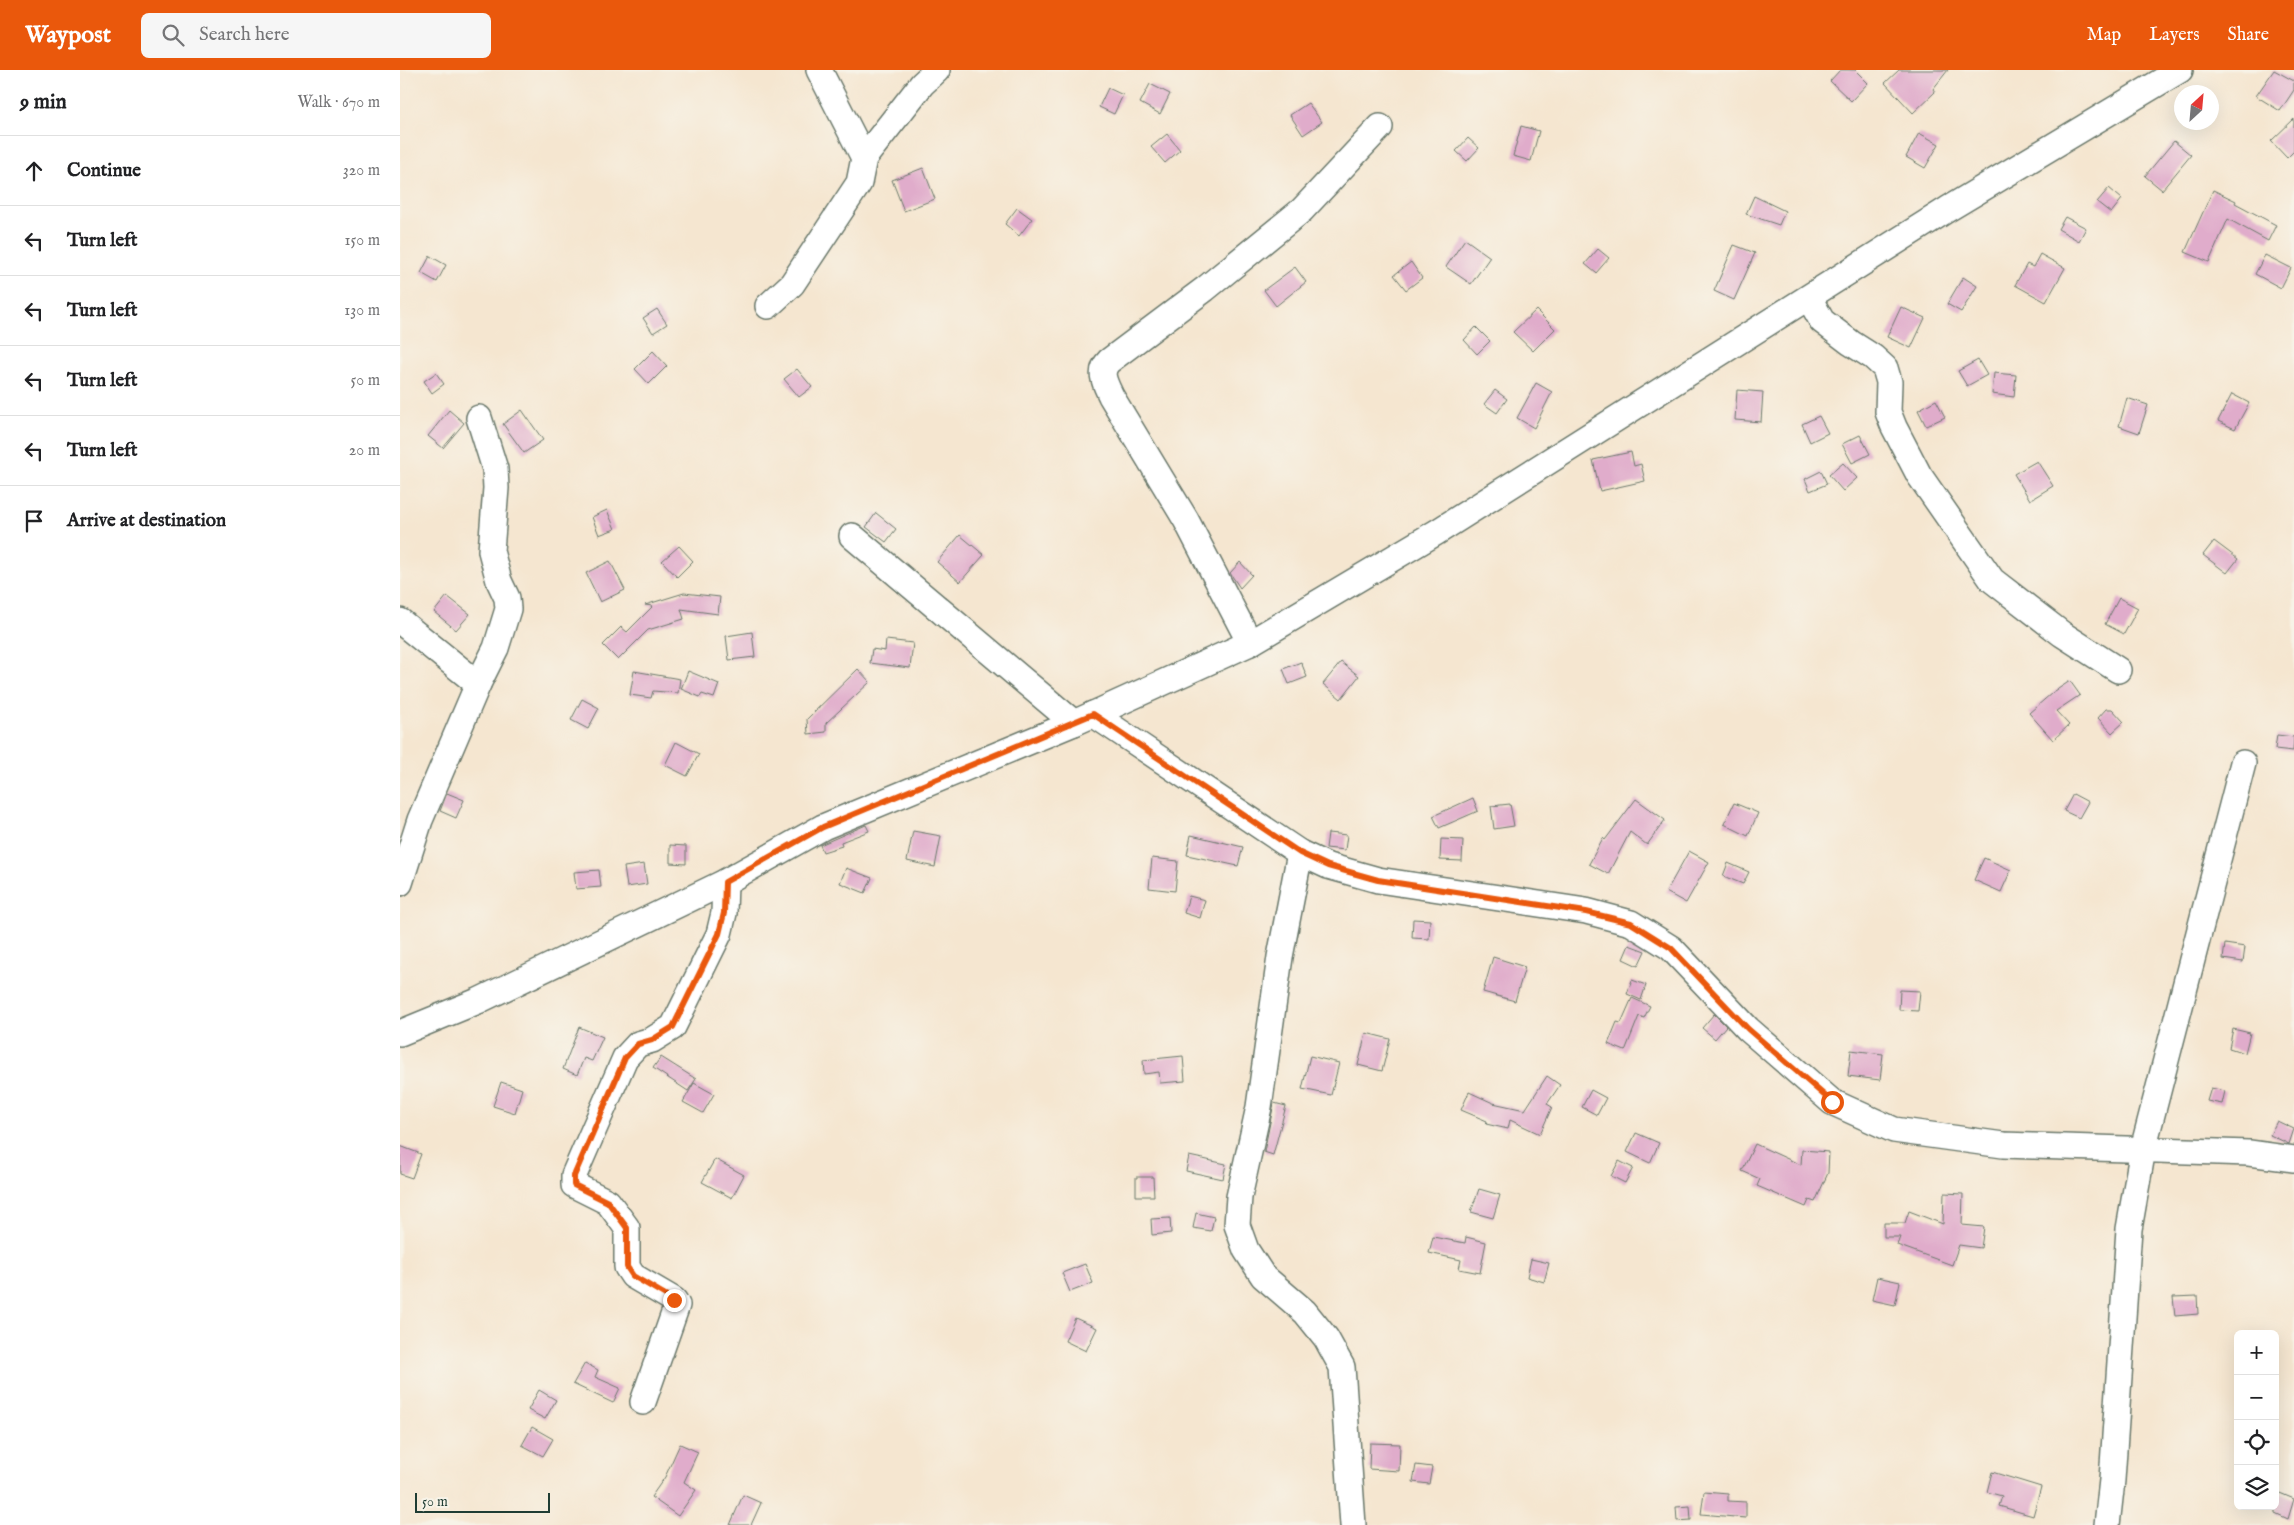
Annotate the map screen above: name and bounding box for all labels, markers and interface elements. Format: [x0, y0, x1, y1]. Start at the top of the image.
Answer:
search box [141, 13, 491, 58]
text: Waypost [25, 20, 111, 51]
icon: search [159, 21, 187, 49]
text: Search here [199, 23, 290, 47]
text: Map [2087, 24, 2121, 47]
text: Layers [2149, 24, 2200, 47]
text: Share [2228, 24, 2269, 47]
north arrow [2174, 85, 2219, 130]
text: 9 min [20, 89, 67, 116]
text: Walk · 670 m [297, 93, 380, 113]
icon: ahead [20, 157, 48, 185]
text: Continue [67, 159, 141, 183]
text: 320 m [343, 161, 380, 181]
icon: left [20, 227, 48, 255]
text: Turn left [67, 229, 138, 253]
text: 150 m [345, 231, 380, 251]
icon: left [20, 297, 48, 325]
text: Turn left [67, 299, 138, 323]
text: 130 m [344, 301, 380, 321]
icon: left [20, 367, 48, 395]
text: Turn left [67, 369, 138, 393]
text: 50 m [351, 371, 380, 391]
icon: left [20, 437, 48, 465]
text: Turn left [67, 439, 138, 463]
text: 20 m [349, 441, 380, 461]
icon: arrive [20, 507, 48, 535]
text: Arrive at destination [67, 509, 226, 533]
route start [1821, 1091, 1844, 1114]
route end [663, 1289, 686, 1312]
map controls [2234, 1330, 2279, 1510]
button: + [2234, 1330, 2279, 1375]
button: − [2234, 1375, 2279, 1420]
button: locate [2234, 1420, 2279, 1465]
button: layers [2234, 1465, 2279, 1510]
scale bar [415, 1490, 550, 1513]
text: 50 m [422, 1493, 448, 1511]

